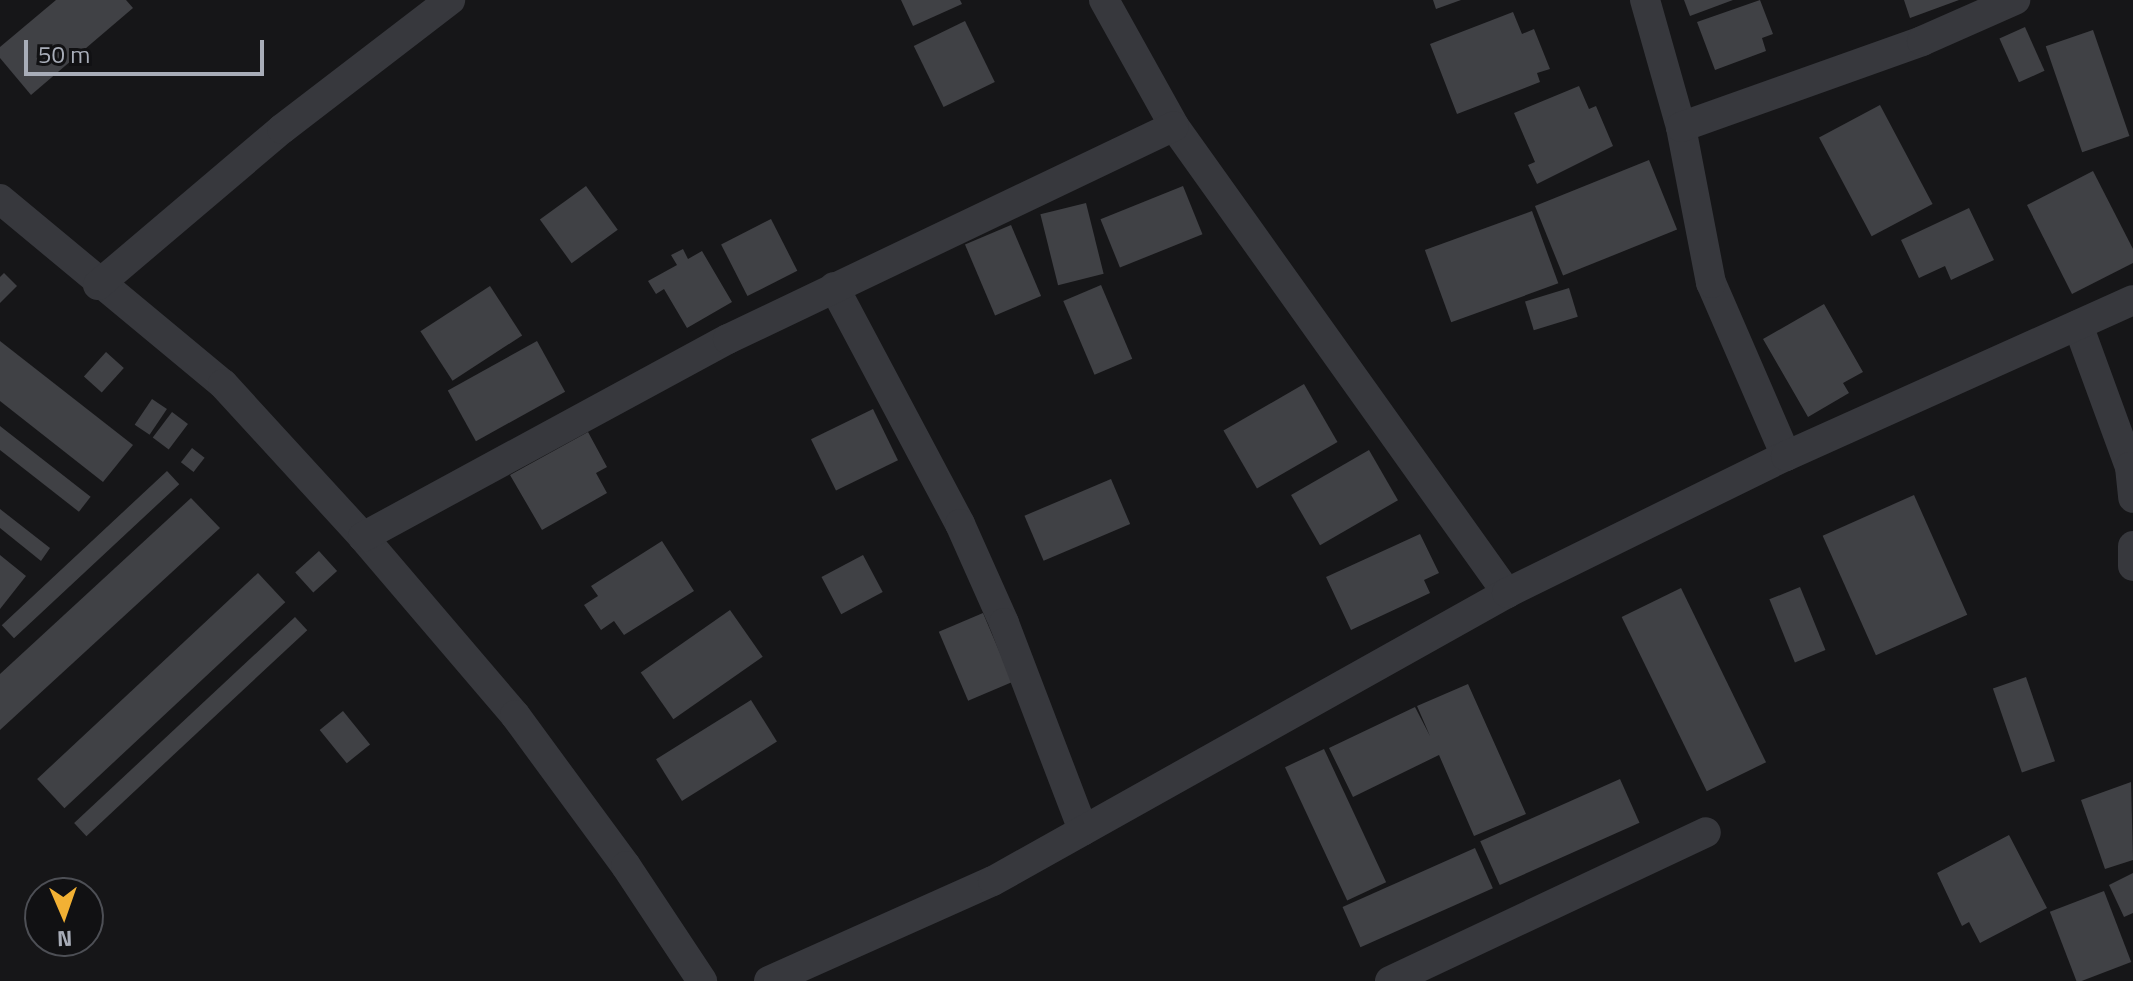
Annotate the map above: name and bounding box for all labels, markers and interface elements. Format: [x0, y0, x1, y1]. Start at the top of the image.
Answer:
scale bar [28, 24, 268, 74]
text: 50 m [38, 36, 90, 72]
north arrow [24, 877, 104, 957]
text: N [57, 922, 73, 956]

